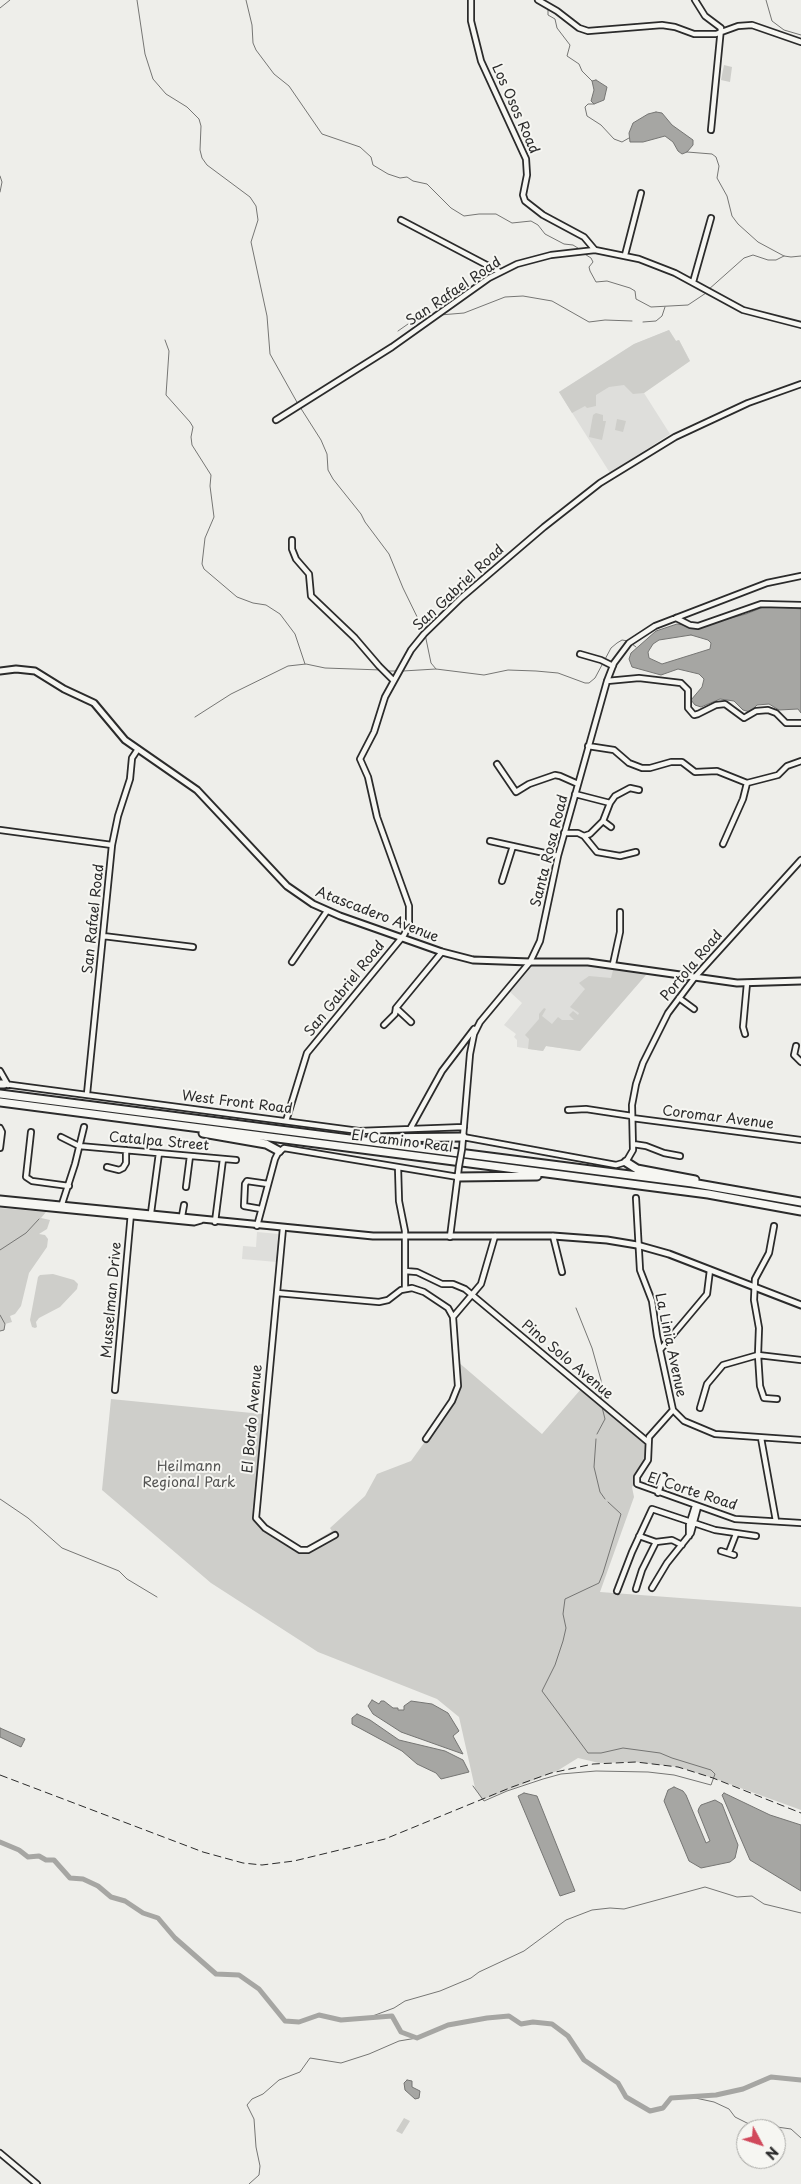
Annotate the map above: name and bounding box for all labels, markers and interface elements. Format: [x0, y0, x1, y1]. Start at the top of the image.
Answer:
street label: Los Osos Road [488, 61, 542, 157]
street label: San Rafael Road [404, 254, 504, 330]
street label: San Gabriel Road [410, 542, 508, 634]
street label: Santa Rosa Road [528, 793, 572, 909]
street label: San Rafael Road [80, 863, 108, 975]
street label: Atascadero Avenue [313, 884, 441, 946]
street label: Portola Road [658, 927, 726, 1005]
street label: San Gabriel Road [301, 938, 389, 1040]
street label: West Front Road [181, 1088, 293, 1118]
street label: Coromar Avenue [661, 1103, 775, 1133]
street label: El Camino Real [350, 1127, 454, 1157]
street label: Catalpa Street [108, 1129, 210, 1155]
street label: Musselman Drive [99, 1241, 125, 1359]
street label: La Linia Avenue [651, 1291, 689, 1399]
street label: Pino Solo Avenue [518, 1317, 616, 1403]
street label: El Bordo Avenue [240, 1364, 266, 1474]
park label: Heilmann Regional Park [142, 1459, 236, 1491]
street label: El Corte Road [645, 1470, 739, 1514]
north arrow [736, 2119, 786, 2169]
text: N [760, 2142, 784, 2164]

